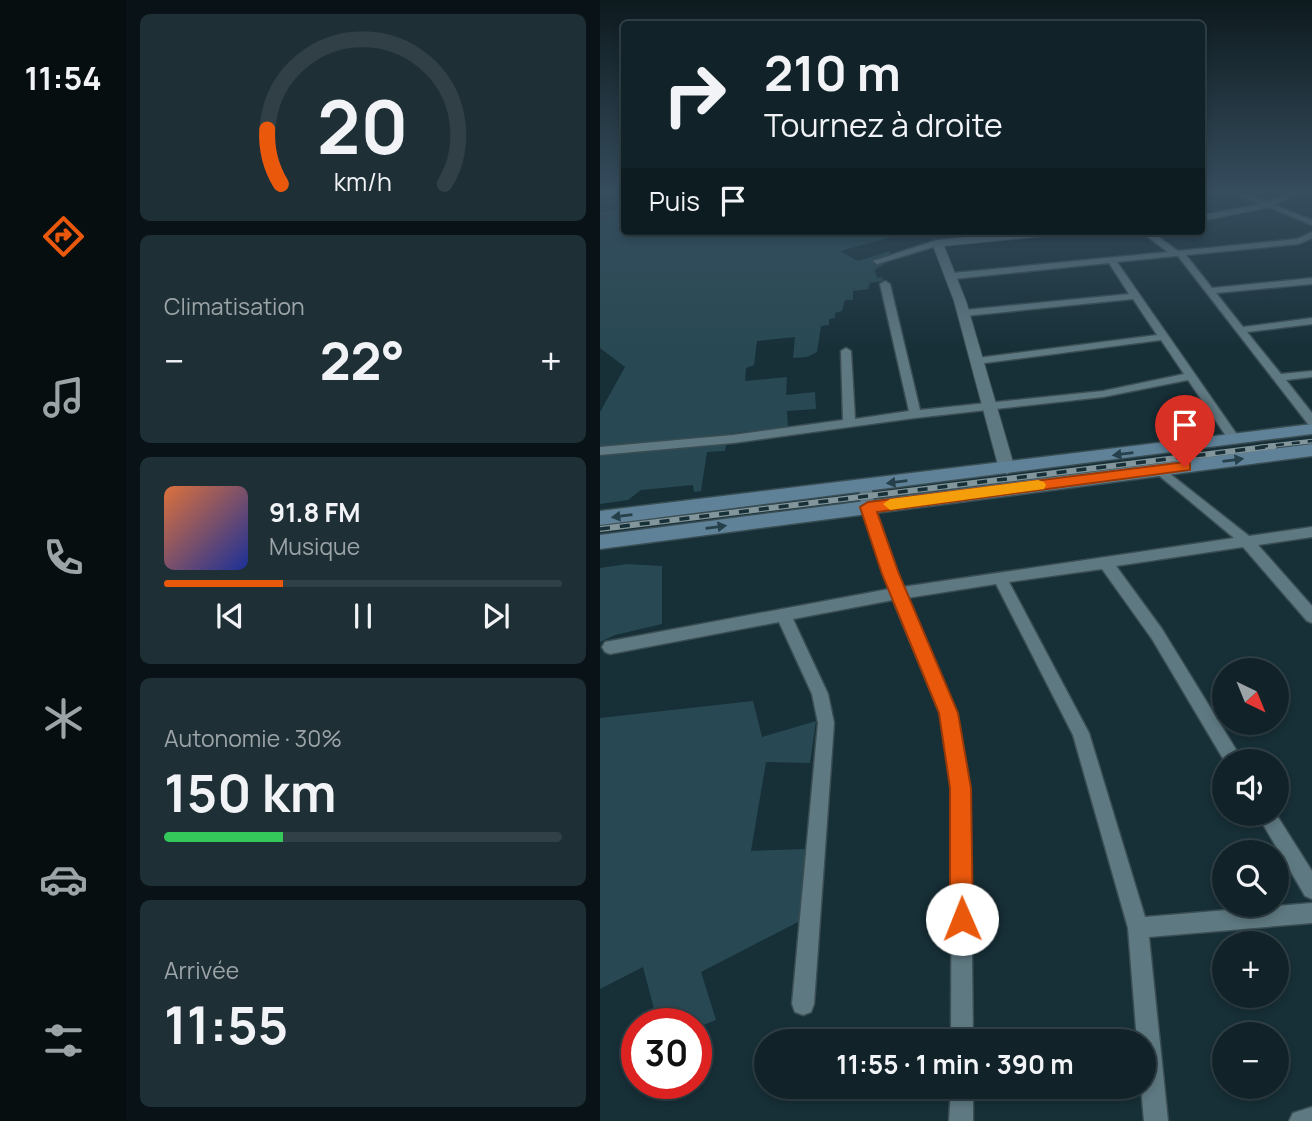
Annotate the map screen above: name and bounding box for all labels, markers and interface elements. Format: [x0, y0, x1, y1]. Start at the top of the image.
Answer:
text: 210 m [764, 39, 901, 106]
icon: right [649, 49, 740, 140]
text: 11:54 [24, 56, 102, 100]
text: 20 [317, 76, 409, 176]
text: Tournez à droite [764, 103, 1003, 147]
text: km/h [334, 164, 392, 199]
icon: arrive [714, 182, 752, 220]
text: Puis [649, 183, 700, 219]
icon: directions [39, 212, 88, 261]
text: Climatisation [164, 290, 305, 322]
text: 22° [320, 325, 405, 396]
text: − [164, 334, 185, 386]
text: + [540, 334, 562, 386]
icon: music [39, 373, 88, 422]
pin [1155, 395, 1215, 467]
icon: arrive [1166, 406, 1204, 444]
one-way arrow [1112, 448, 1134, 459]
one-way arrow [1223, 455, 1245, 466]
one-way arrow [886, 477, 908, 488]
text: 91.8 FM [269, 494, 360, 530]
one-way arrow [611, 510, 633, 521]
one-way arrow [705, 522, 727, 533]
text: Musique [269, 530, 360, 562]
icon: phone [39, 533, 88, 582]
icon: previous [211, 597, 249, 635]
icon: pause [344, 597, 382, 635]
icon: next [477, 597, 515, 635]
north arrow [1212, 658, 1290, 735]
map controls [1212, 658, 1289, 1099]
icon: climate [39, 694, 88, 743]
text: Autonomie · 30% [164, 722, 342, 754]
button: sound [1212, 749, 1289, 826]
text: 150 km [164, 757, 337, 828]
button: search [1212, 840, 1289, 917]
icon: car [39, 855, 88, 904]
position arrow [925, 882, 999, 956]
button: + [1212, 931, 1289, 1008]
text: Arrivée [164, 954, 239, 986]
text: 11:55 [164, 989, 288, 1060]
speed limit sign: 30 [621, 1008, 712, 1099]
icon: filters [39, 1016, 88, 1065]
button: − [1212, 1022, 1289, 1099]
text: 11:55 · 1 min · 390 m [836, 1046, 1074, 1082]

